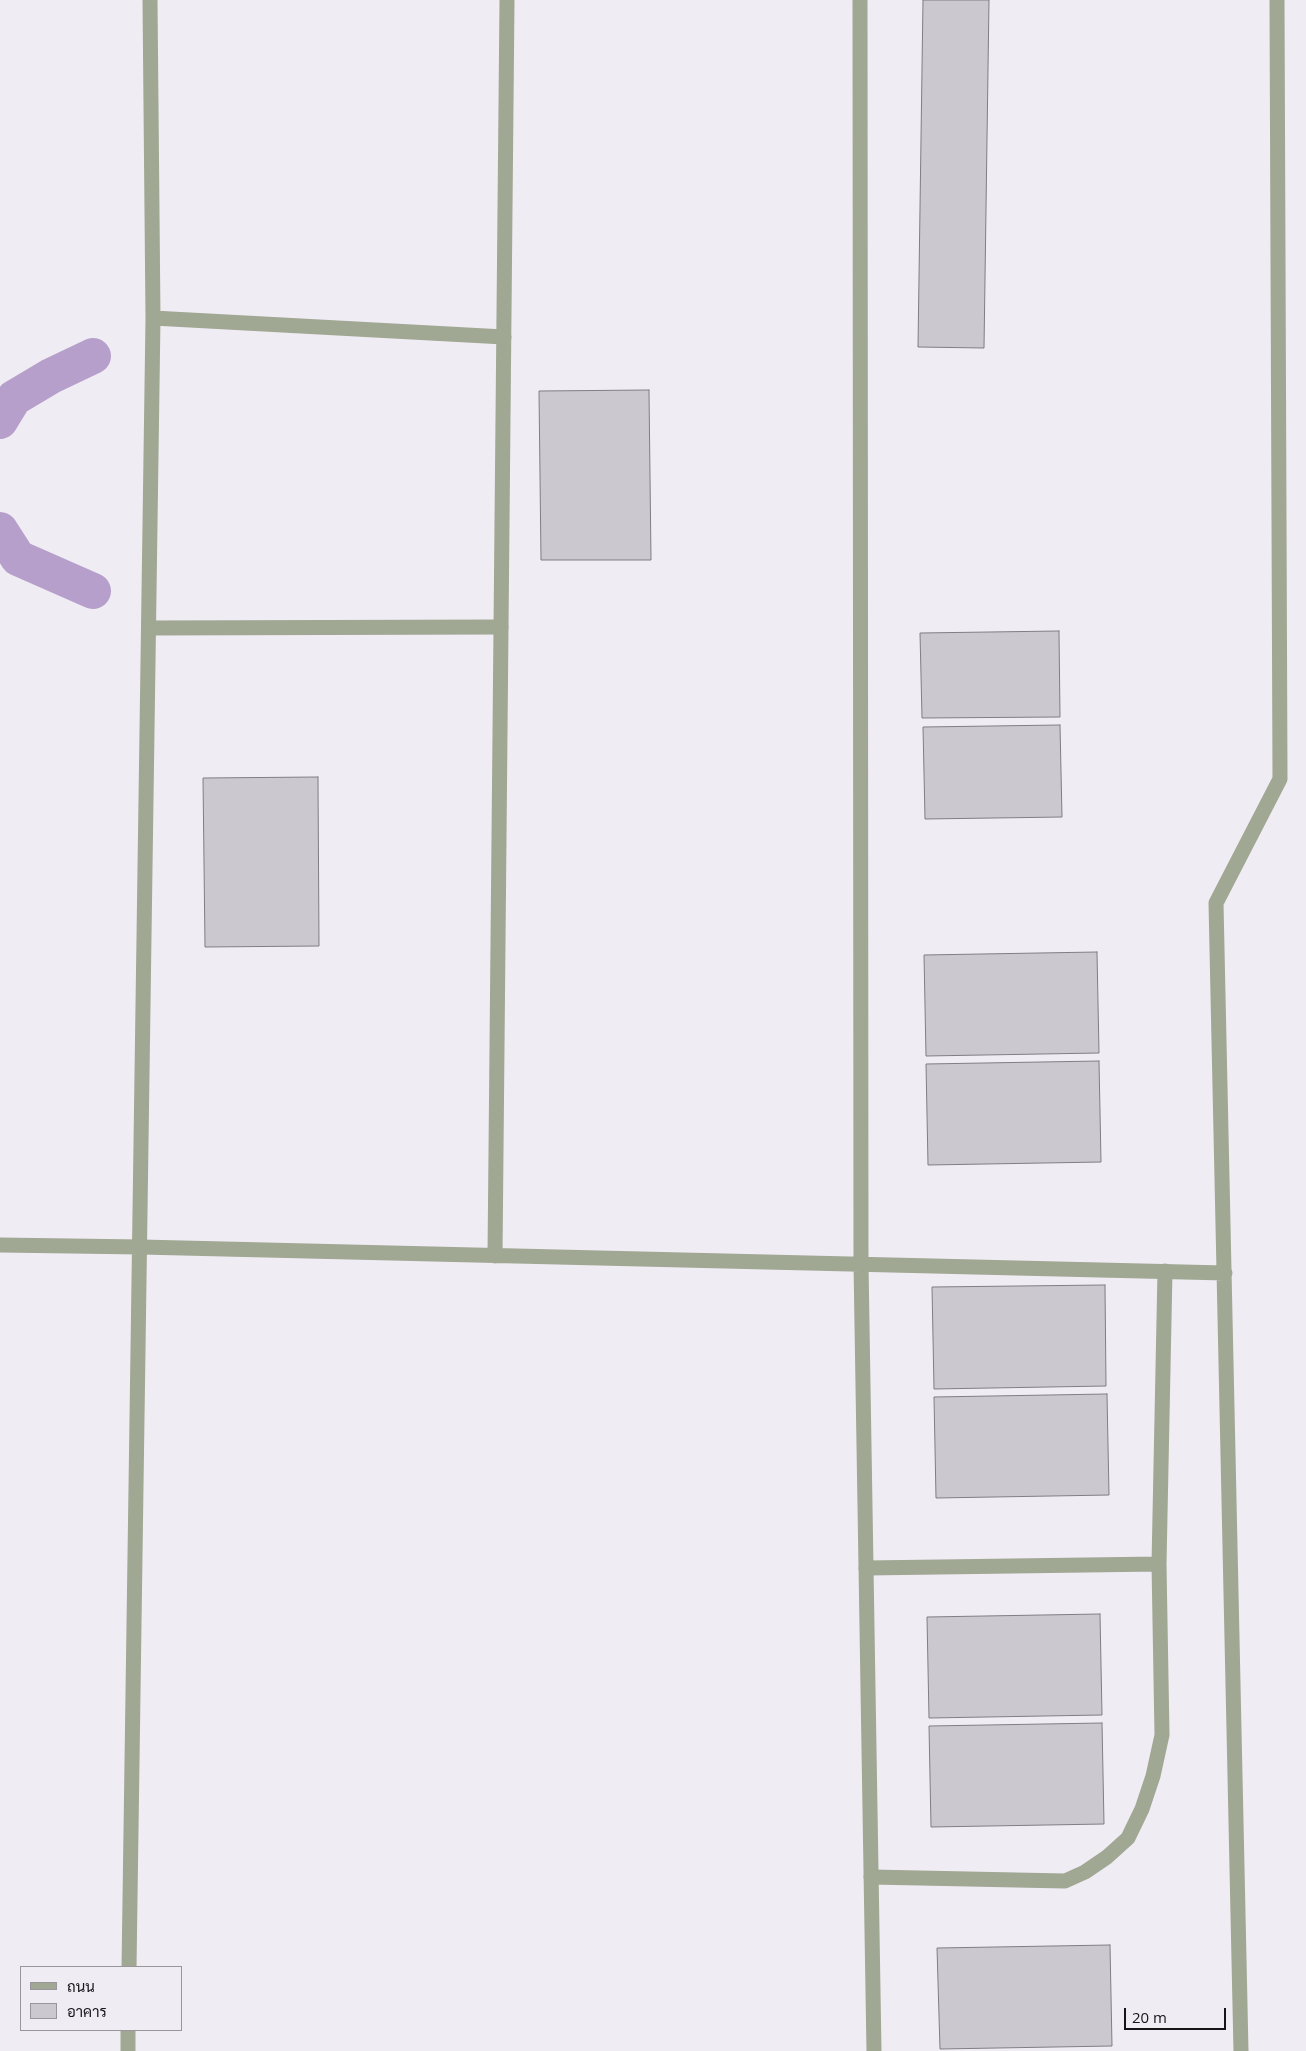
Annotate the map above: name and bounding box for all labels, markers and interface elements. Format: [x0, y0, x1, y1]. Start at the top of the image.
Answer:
legend [20, 1966, 182, 2031]
text: ถนน [67, 1976, 95, 1996]
scale bar [1126, 1998, 1228, 2030]
text: อาคาร [67, 2001, 107, 2021]
text: 20 m [1132, 2007, 1167, 2027]

